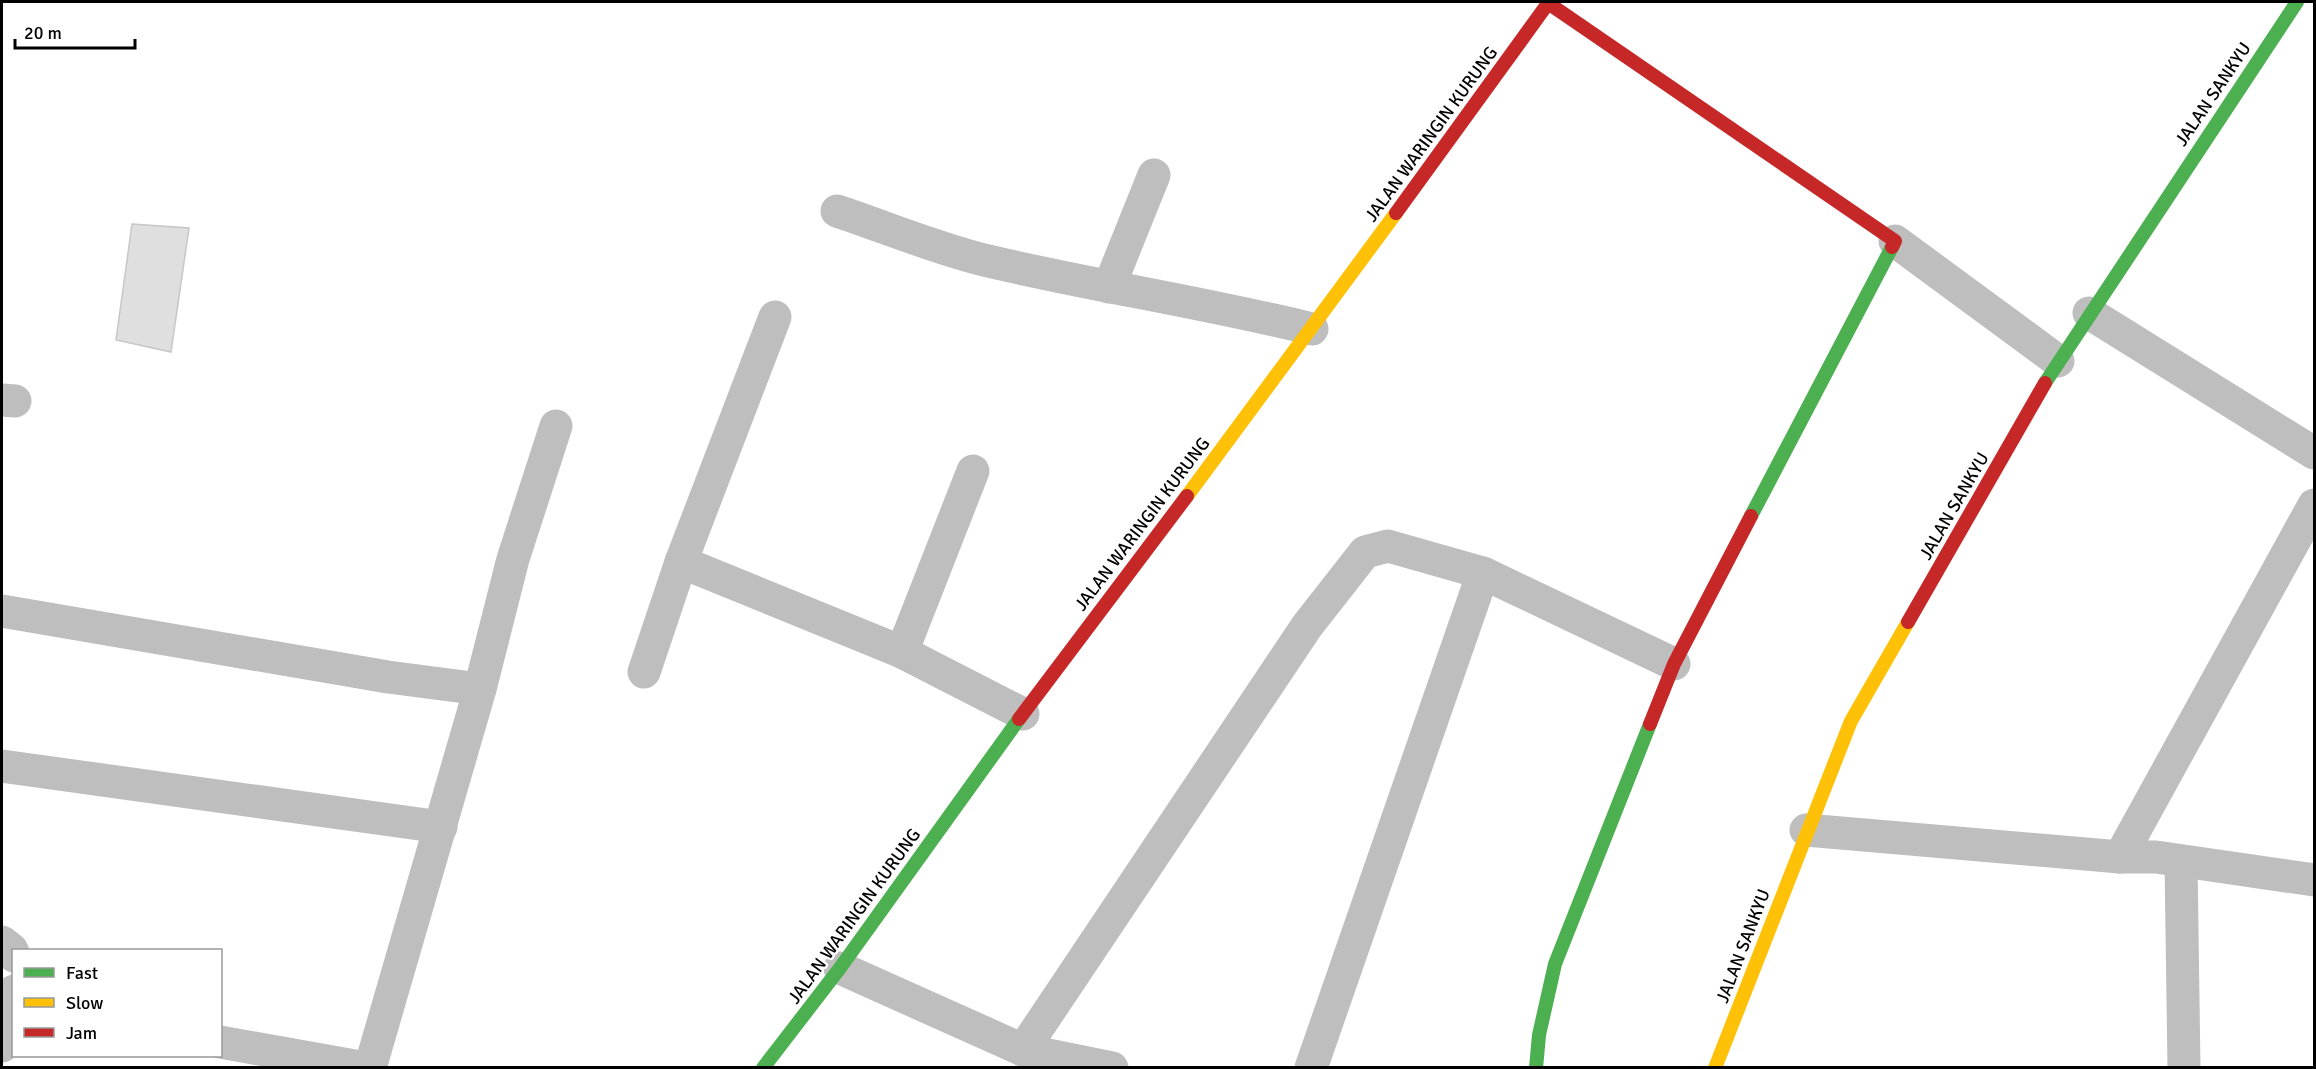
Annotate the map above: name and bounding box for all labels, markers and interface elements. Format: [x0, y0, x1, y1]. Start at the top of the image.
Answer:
scale bar [15, 12, 135, 50]
text: 20 m [24, 22, 62, 44]
street label: JALAN SANKYU [2170, 38, 2256, 150]
street label: JALAN WARINGIN KURUNG [1360, 42, 1502, 226]
street label: JALAN WARINGIN KURUNG [1070, 433, 1214, 615]
street label: JALAN SANKYU [1914, 448, 1994, 564]
street label: JALAN WARINGIN KURUNG [783, 824, 925, 1008]
street label: JALAN SANKYU [1711, 886, 1775, 1006]
legend [12, 949, 222, 1057]
text: Fast [66, 962, 98, 984]
text: Slow [66, 992, 103, 1014]
text: Jam [66, 1022, 97, 1044]

